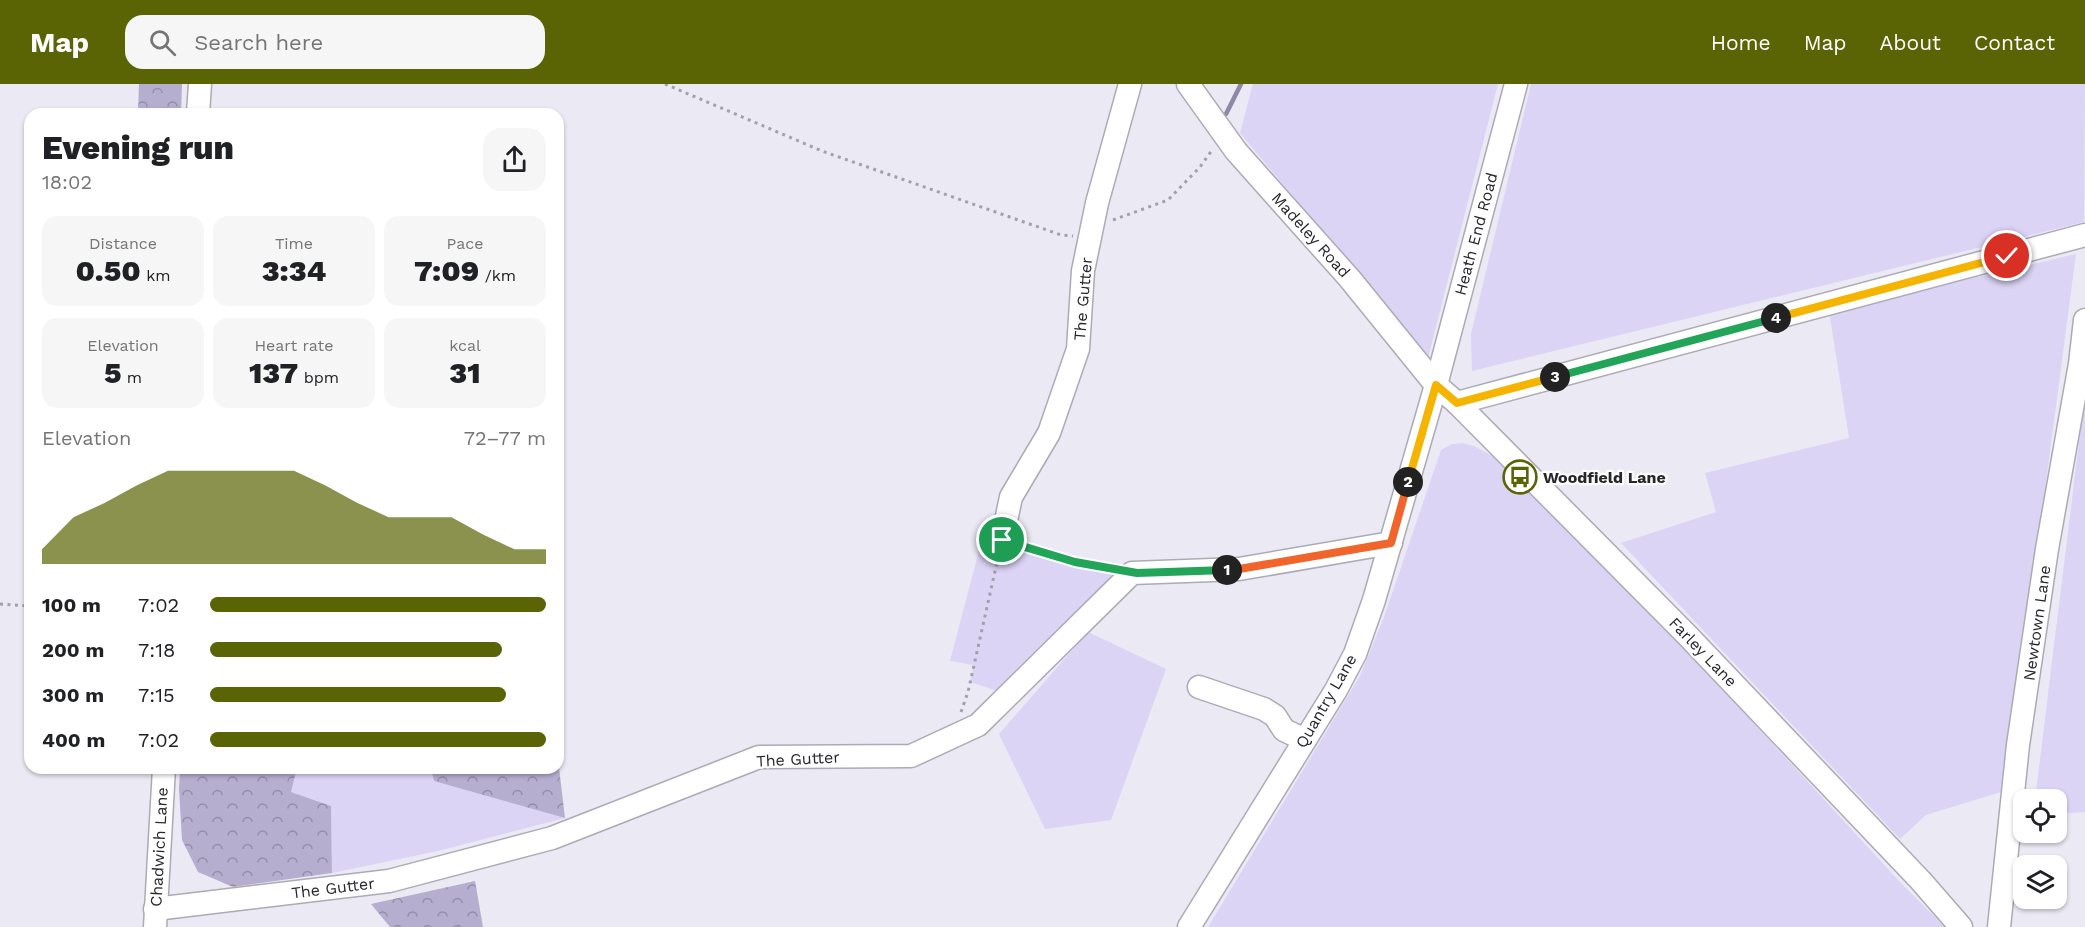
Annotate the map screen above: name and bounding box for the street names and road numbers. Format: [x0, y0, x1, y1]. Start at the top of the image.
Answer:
street label: Heath End Road [1450, 171, 1502, 297]
street label: Madeley Road [1268, 189, 1354, 281]
street label: The Gutter [1070, 256, 1096, 341]
street label: Newtown Lane [2019, 564, 2055, 682]
street label: Farley Lane [1665, 613, 1741, 691]
street label: Quantry Lane [1292, 651, 1360, 751]
street label: The Gutter [756, 747, 841, 771]
street label: Chadwich Lane [146, 787, 172, 907]
street label: The Gutter [290, 873, 376, 903]

